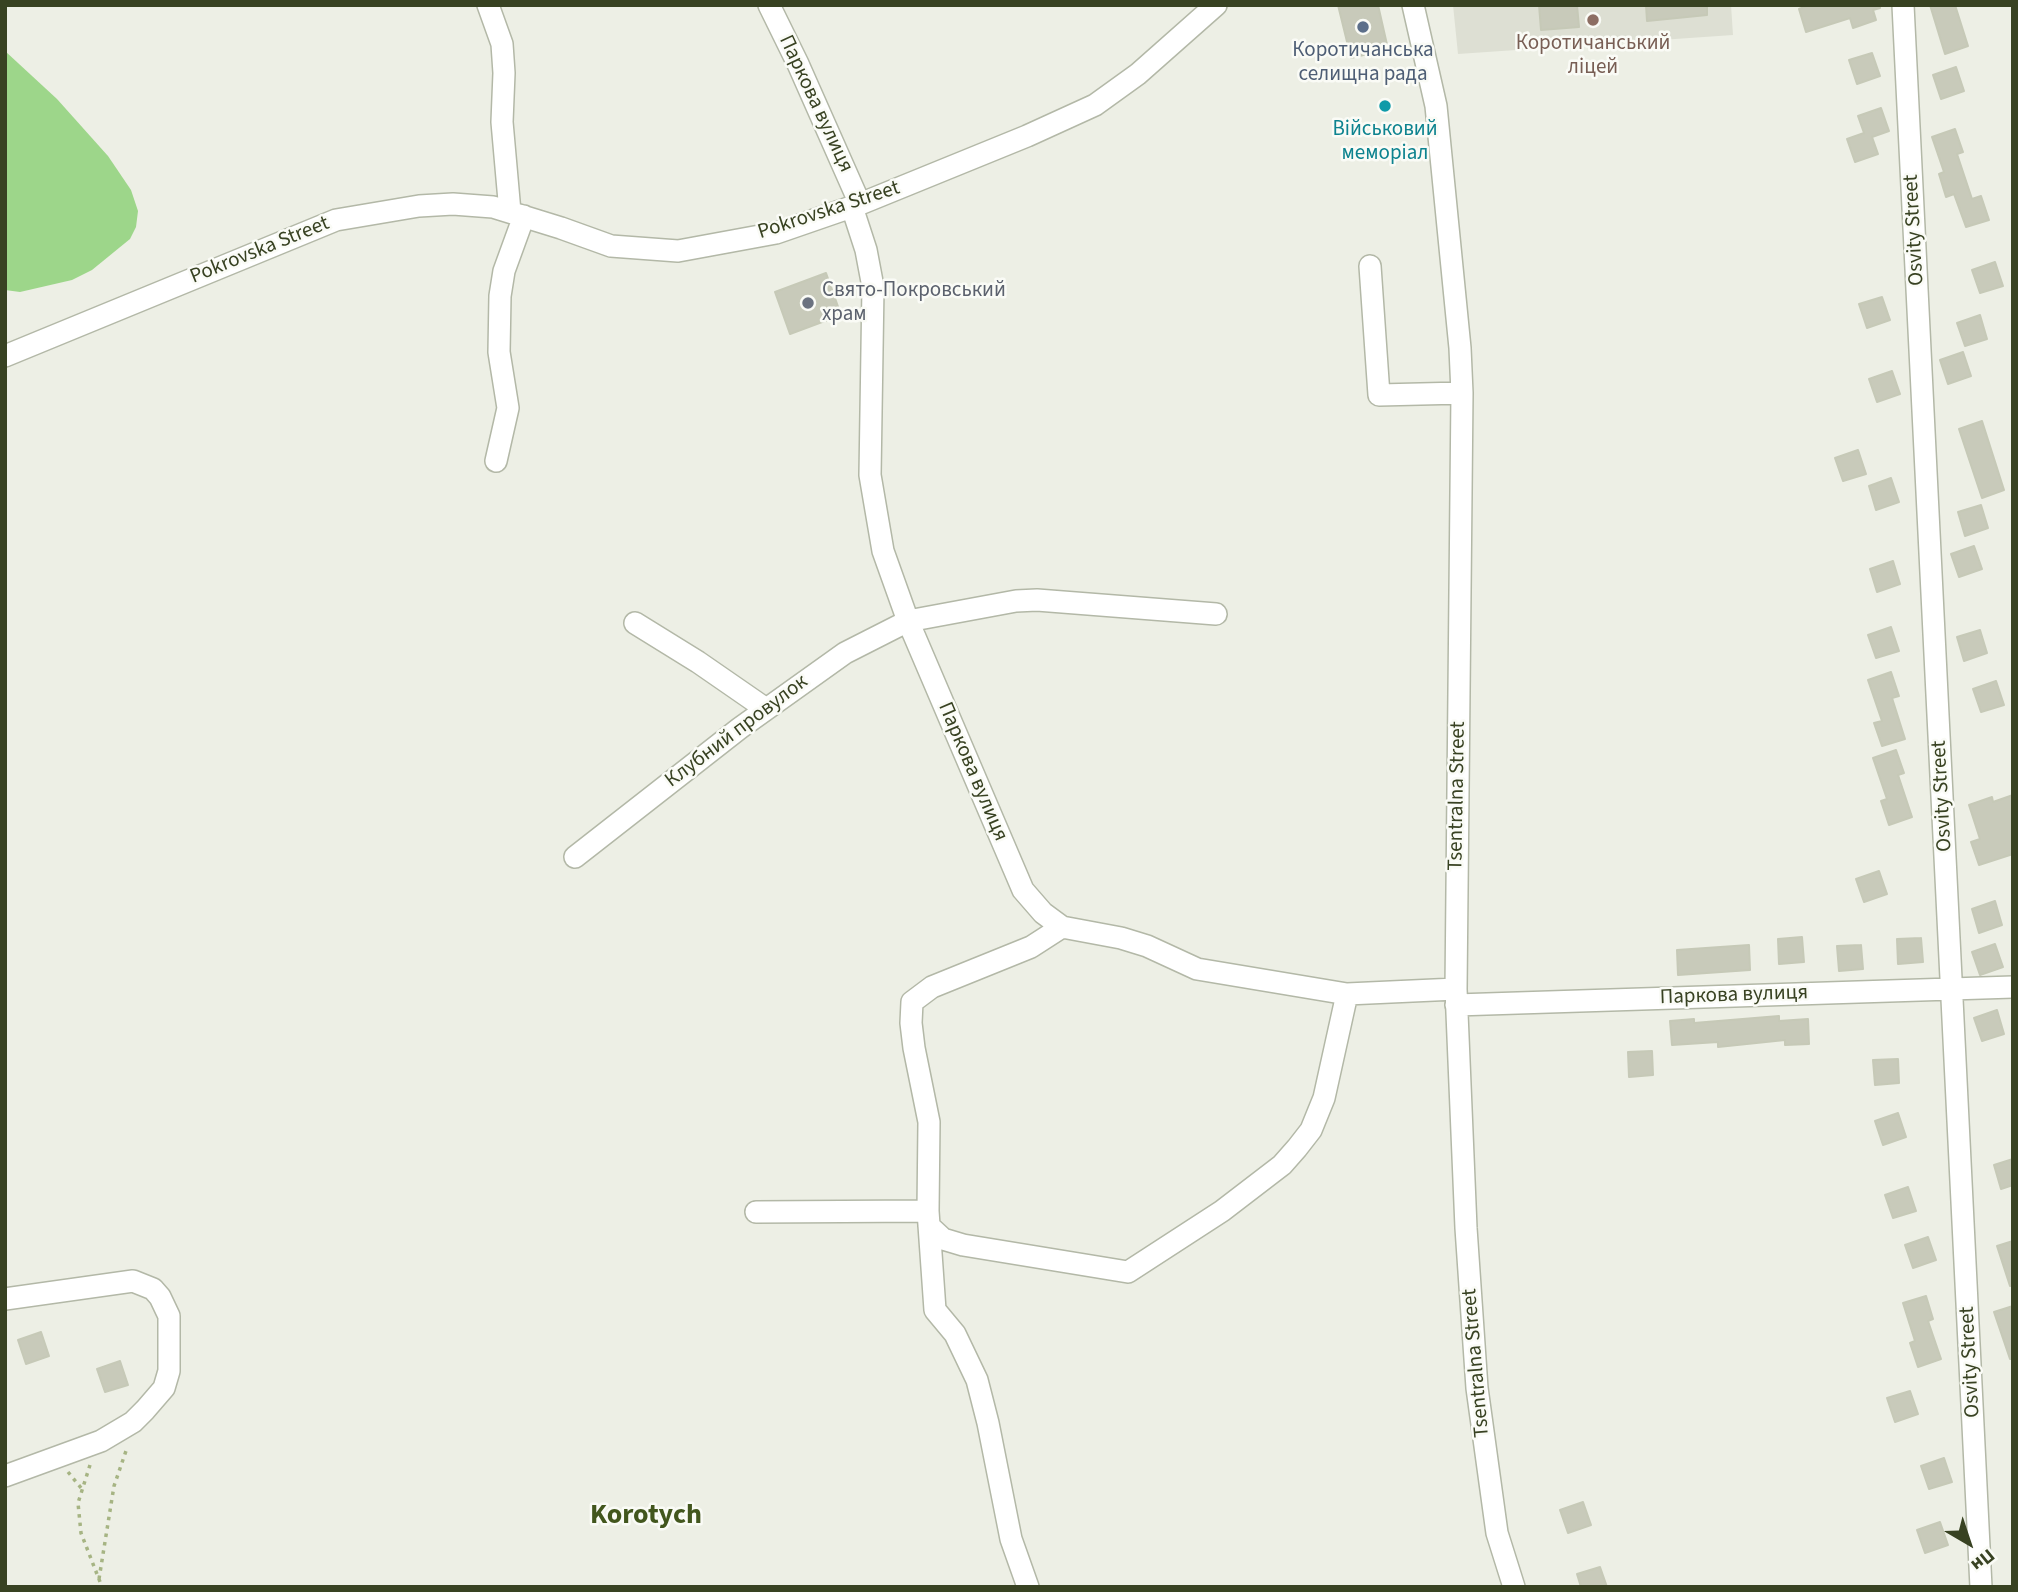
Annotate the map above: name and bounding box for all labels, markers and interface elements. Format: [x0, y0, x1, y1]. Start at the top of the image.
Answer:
marker: Коротичанський ліцей [1585, 12, 1601, 28]
marker: Коротичанська селищна рада [1355, 19, 1371, 35]
street label: Паркова вулиця [772, 31, 858, 177]
place label: Коротичанський ліцей [1516, 31, 1670, 81]
place label: Коротичанська селищна рада [1292, 38, 1434, 88]
marker: Військовий меморіал [1377, 98, 1393, 114]
place label: Військовий меморіал [1332, 117, 1438, 167]
street label: Osvity Street [1900, 174, 1930, 286]
street label: Pokrovska Street [755, 176, 903, 246]
street label: Pokrovska Street [187, 212, 333, 290]
place label: Свято-Покровський храм [822, 278, 1006, 328]
marker: Свято-Покровський храм [800, 295, 816, 311]
street label: Клубний провулок [661, 670, 813, 794]
street label: Паркова вулиця [931, 699, 1013, 845]
street label: Tsentralna Street [1444, 721, 1472, 871]
street label: Osvity Street [1928, 740, 1958, 852]
street label: Паркова вулиця [1659, 981, 1809, 1011]
street label: Tsentralna Street [1458, 1287, 1496, 1439]
street label: Osvity Street [1956, 1306, 1986, 1418]
district label: Korotych [590, 1500, 702, 1534]
north arrow [1934, 1508, 2004, 1578]
text: Пн [1965, 1542, 2000, 1578]

